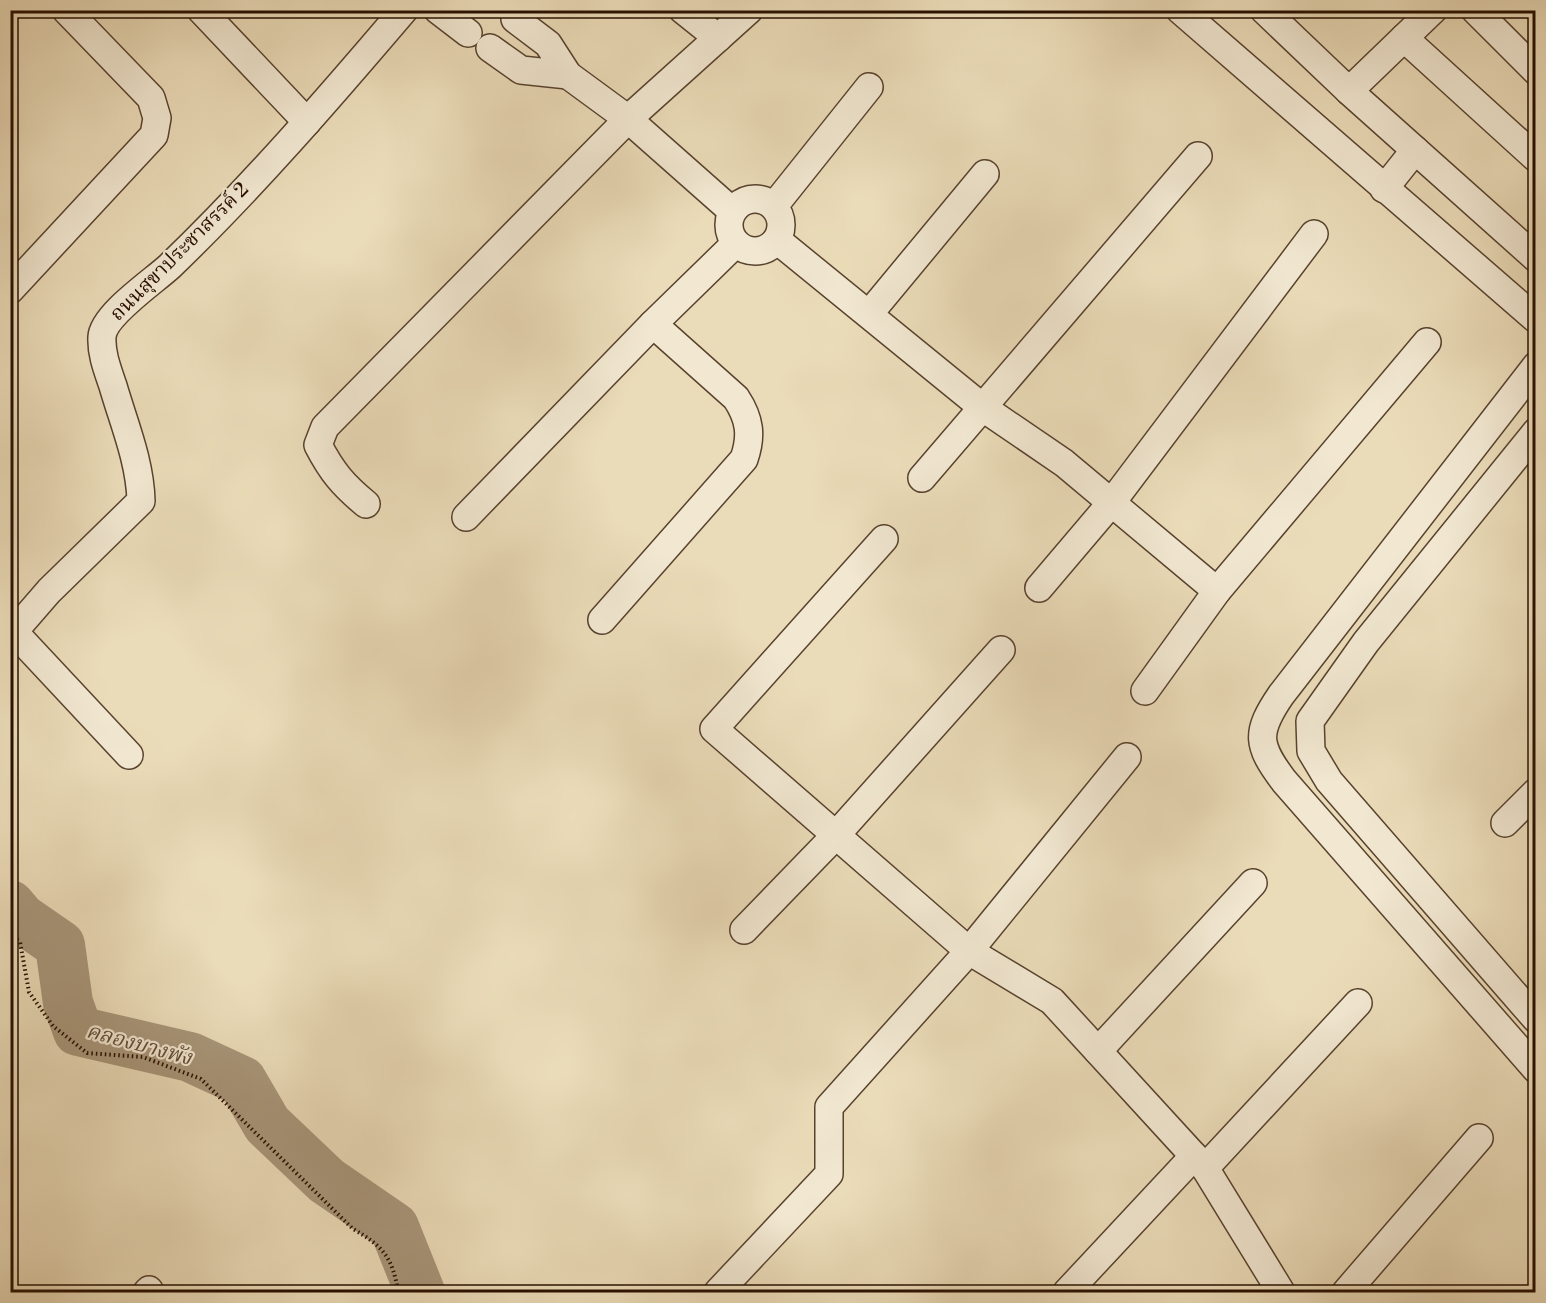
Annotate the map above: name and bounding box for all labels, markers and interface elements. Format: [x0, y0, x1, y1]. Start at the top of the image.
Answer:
street label: ถนนสุขาประชาสรรค์ 2 [105, 177, 255, 327]
water label: คลองบางพัง [83, 1018, 196, 1072]

